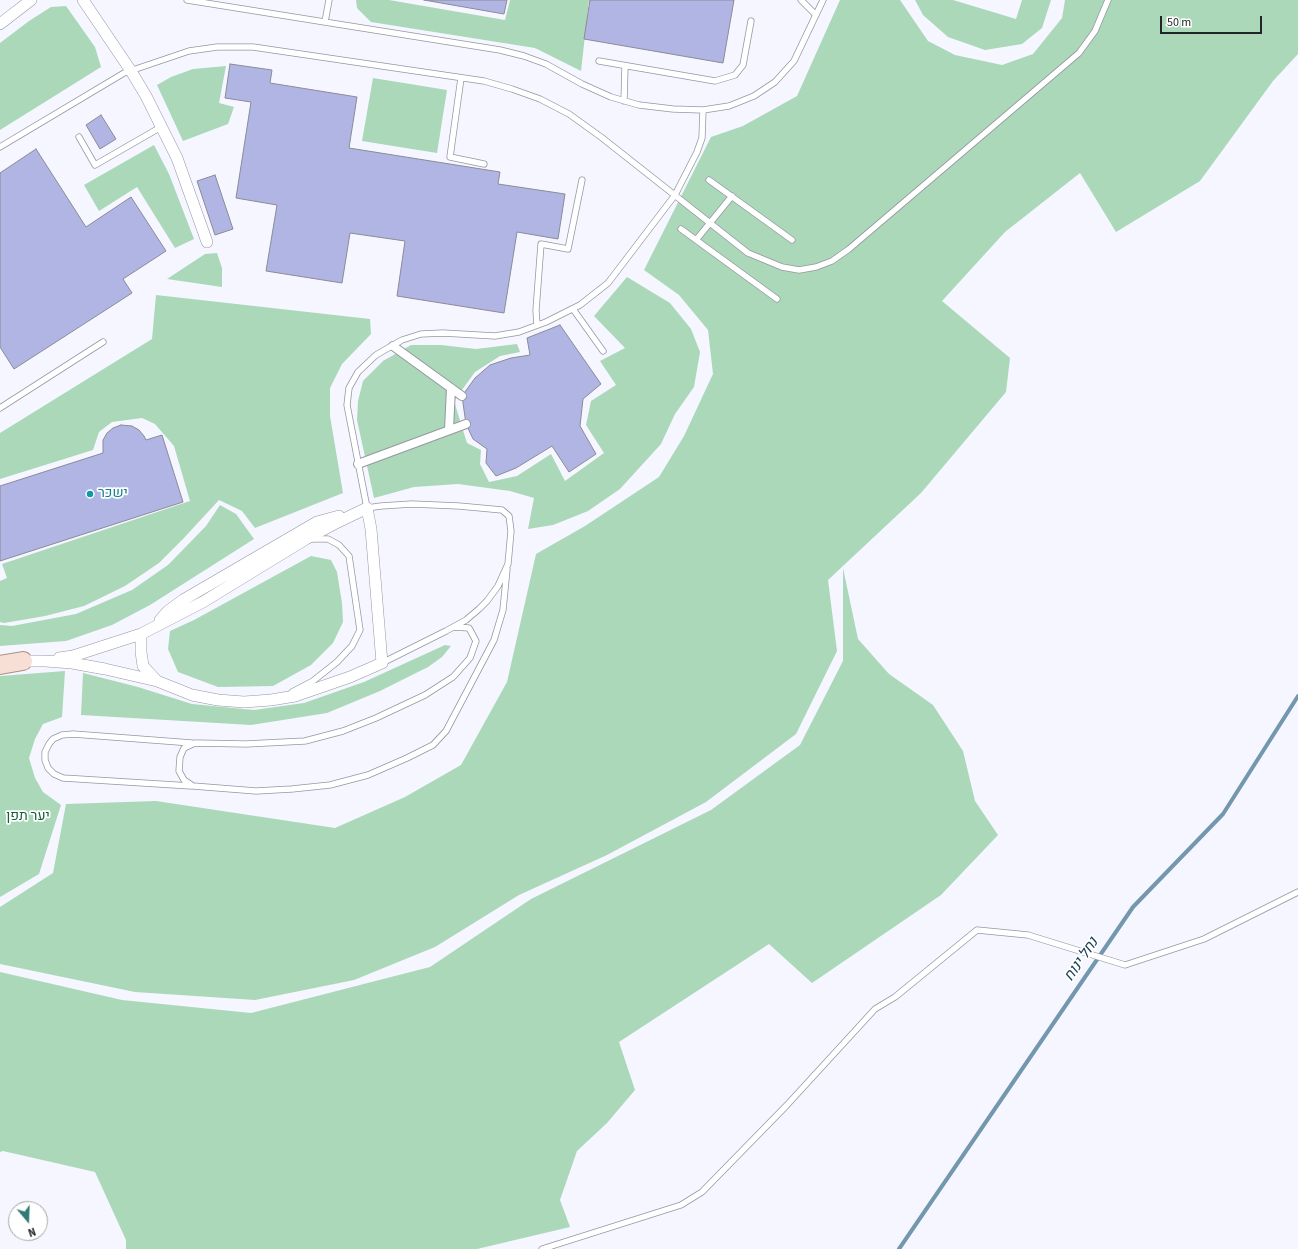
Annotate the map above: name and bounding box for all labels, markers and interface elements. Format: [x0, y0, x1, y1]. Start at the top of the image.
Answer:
scale bar [1162, 8, 1264, 34]
text: 50 m [1167, 14, 1191, 31]
place label: ישכר [98, 486, 128, 502]
marker: ישכר [85, 489, 95, 499]
park label: יער תפן [6, 809, 50, 825]
water label: נחל ינוח [1061, 935, 1103, 985]
north arrow [8, 1201, 48, 1241]
text: N [26, 1224, 38, 1240]

